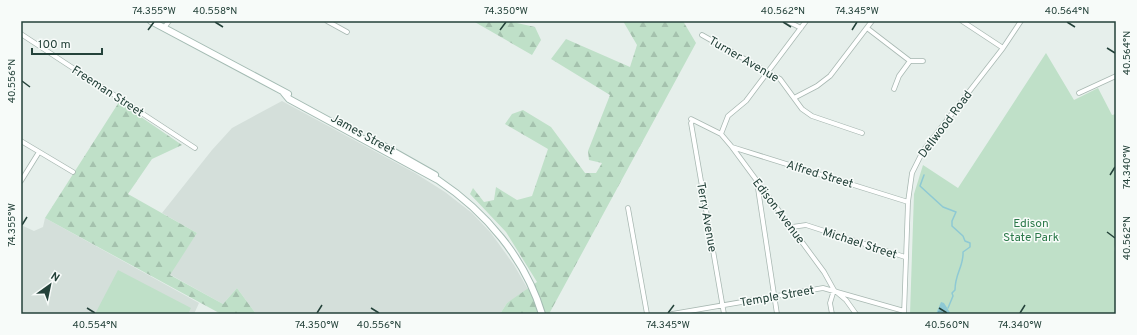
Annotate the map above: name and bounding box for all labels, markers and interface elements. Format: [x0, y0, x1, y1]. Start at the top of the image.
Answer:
text: 74.355°W [132, 5, 176, 18]
text: 40.558°N [193, 5, 237, 18]
text: 74.350°W [484, 5, 528, 18]
text: 40.562°N [761, 5, 805, 18]
text: 74.345°W [835, 5, 879, 18]
text: 40.564°N [1045, 5, 1089, 18]
scale bar [32, 30, 102, 56]
text: 40.564°N [1121, 31, 1134, 75]
street label: Turner Avenue [705, 33, 782, 86]
text: 100 m [38, 37, 71, 53]
text: 40.556°N [6, 59, 19, 103]
street label: Freeman Street [68, 63, 147, 121]
street label: Dellwood Road [915, 88, 976, 162]
street label: James Street [328, 111, 398, 159]
text: 74.340°W [1121, 145, 1134, 189]
street label: Alfred Street [784, 157, 855, 193]
street label: Edison Avenue [748, 176, 808, 248]
street label: Terry Avenue [692, 181, 720, 253]
text: 74.355°W [6, 203, 19, 247]
park label: Edison State Park [1003, 216, 1059, 246]
text: 40.562°N [1121, 216, 1134, 260]
street label: Michael Street [820, 224, 899, 264]
north arrow [30, 265, 70, 305]
text: N [48, 269, 62, 285]
street label: Temple Street [739, 283, 816, 311]
text: 40.554°N [73, 319, 117, 332]
text: 74.350°W [295, 319, 339, 332]
text: 40.556°N [357, 319, 401, 332]
text: 74.345°W [646, 319, 690, 332]
text: 40.560°N [925, 319, 969, 332]
text: 74.340°W [998, 319, 1042, 332]

